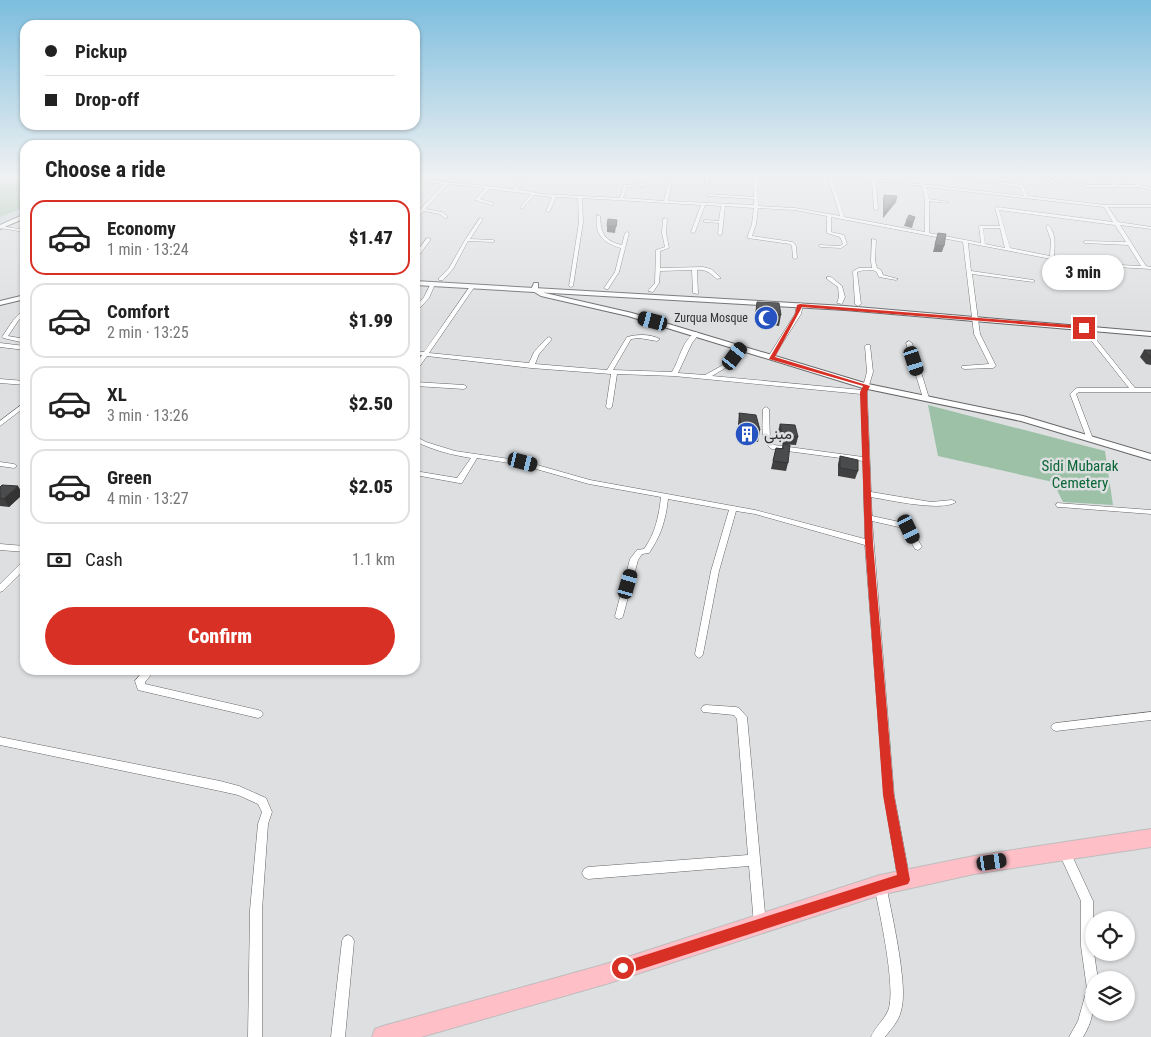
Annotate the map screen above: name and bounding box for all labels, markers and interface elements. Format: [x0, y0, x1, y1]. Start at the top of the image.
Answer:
text: Pickup [75, 40, 127, 63]
text: Drop-off [75, 88, 139, 111]
text: Choose a ride [45, 157, 166, 182]
icon: car [47, 215, 92, 260]
text: Economy [107, 217, 176, 240]
text: $1.47 [349, 226, 393, 249]
text: 1 min · 13:24 [107, 240, 189, 259]
callout: 3 min [1043, 255, 1125, 290]
text: 3 min [1065, 263, 1101, 282]
icon: car [47, 298, 92, 343]
text: Comfort [107, 300, 170, 323]
mosque icon: Zurqua Mosque [753, 305, 779, 331]
text: $1.99 [349, 309, 393, 332]
car [636, 310, 669, 332]
place label: Zurqua Mosque [674, 311, 748, 325]
route end [1073, 317, 1095, 339]
text: 2 min · 13:25 [107, 323, 189, 342]
car [719, 340, 750, 372]
car [902, 344, 925, 378]
icon: car [47, 381, 92, 426]
text: XL [107, 383, 127, 406]
text: $2.50 [349, 392, 393, 415]
text: 3 min · 13:26 [107, 406, 189, 425]
building icon: مبنى [734, 421, 760, 447]
place label: مبنى [764, 425, 792, 444]
car [506, 451, 539, 473]
park label: Sidi Mubarak Cemetery [1042, 457, 1119, 492]
icon: car [47, 464, 92, 509]
text: Green [107, 466, 152, 489]
text: $2.05 [349, 475, 393, 498]
text: 4 min · 13:27 [107, 489, 189, 508]
car [895, 512, 922, 546]
icon: cash [45, 546, 73, 574]
text: Cash [85, 548, 123, 571]
text: 1.1 km [352, 550, 395, 569]
car [616, 568, 639, 600]
button: Confirm [45, 607, 395, 665]
car [976, 852, 1007, 872]
map controls [1085, 911, 1135, 1021]
button: locate [1085, 911, 1135, 961]
route start [612, 957, 634, 979]
button: layers [1085, 971, 1135, 1021]

